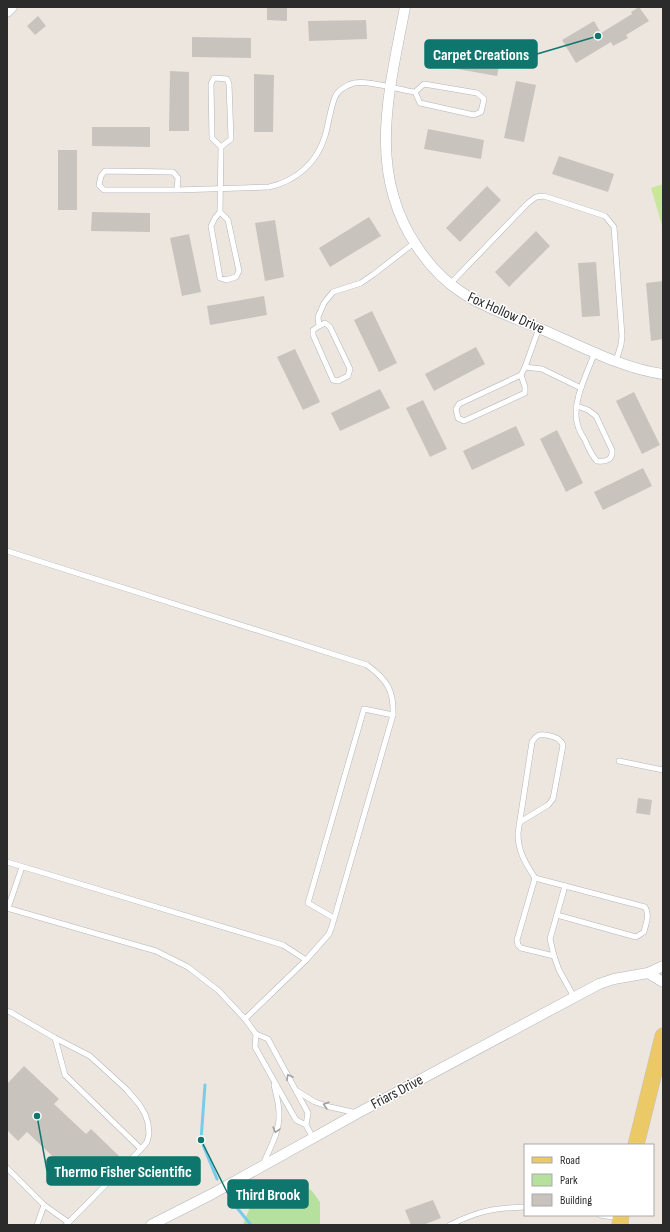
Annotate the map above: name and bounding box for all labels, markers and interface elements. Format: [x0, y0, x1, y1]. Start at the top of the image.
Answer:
callout: Carpet Creations [425, 40, 537, 68]
text: Carpet Creations [433, 46, 529, 65]
street label: Fox Hollow Drive [465, 288, 547, 338]
street label: Friars Drive [368, 1070, 426, 1114]
one-way arrow [286, 1074, 294, 1082]
one-way arrow [322, 1101, 329, 1110]
one-way arrow [272, 1127, 281, 1134]
legend [524, 1144, 654, 1216]
text: Road [560, 1153, 580, 1168]
callout: Thermo Fisher Scientific [47, 1157, 200, 1185]
text: Thermo Fisher Scientific [54, 1163, 192, 1182]
text: Park [560, 1173, 578, 1188]
callout: Third Brook [228, 1180, 308, 1208]
text: Third Brook [236, 1186, 301, 1205]
text: Building [560, 1193, 592, 1208]

